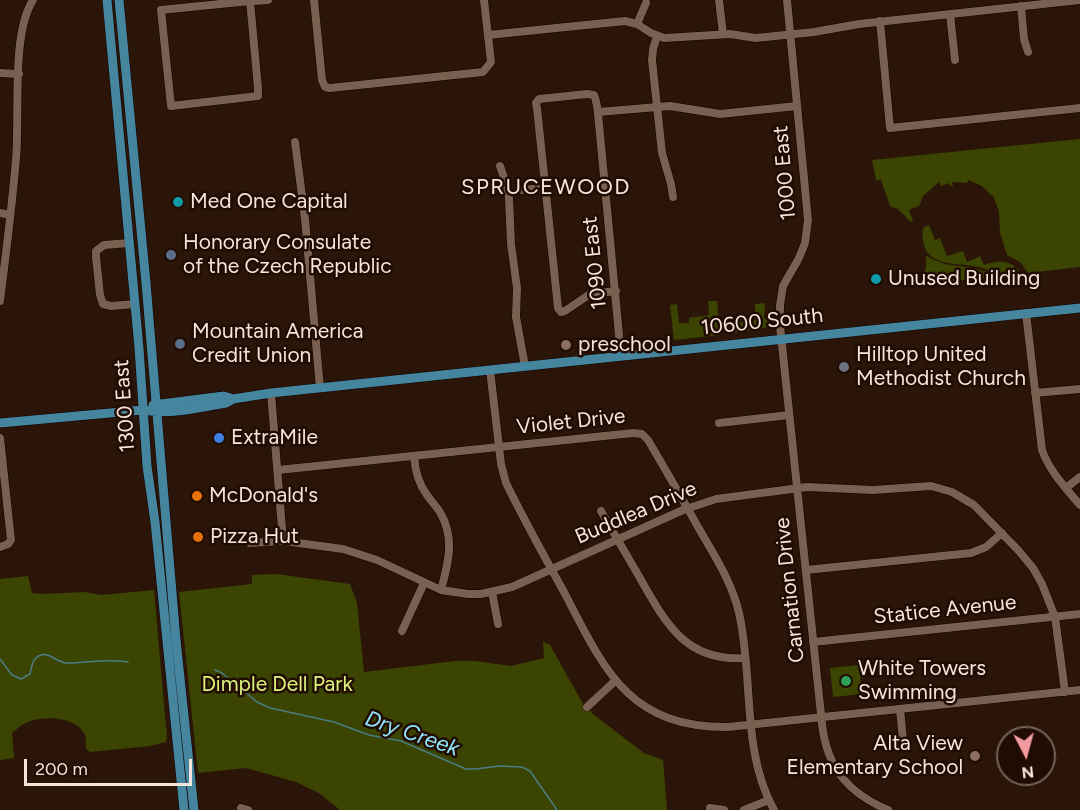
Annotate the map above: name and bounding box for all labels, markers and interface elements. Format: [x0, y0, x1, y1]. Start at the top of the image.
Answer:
street label: 1000 East [768, 125, 802, 221]
district label: SPRUCEWOOD [461, 175, 631, 201]
place label: Med One Capital [190, 189, 348, 215]
marker: Med One Capital [171, 195, 185, 209]
street label: 1090 East [578, 215, 612, 311]
place label: Honorary Consulate of the Czech Republic [183, 230, 392, 280]
marker: Honorary Consulate of the Czech Republic [164, 248, 178, 262]
place label: Unused Building [888, 266, 1040, 292]
marker: Unused Building [869, 272, 883, 286]
street label: 10600 South [700, 303, 824, 341]
place label: Mountain America Credit Union [192, 319, 363, 369]
place label: preschool [578, 332, 671, 358]
marker: Mountain America Credit Union [173, 337, 187, 351]
marker: preschool [559, 338, 573, 352]
place label: Hilltop United Methodist Church [856, 342, 1026, 392]
street label: 1300 East [109, 359, 141, 453]
marker: Hilltop United Methodist Church [837, 360, 851, 374]
street label: Violet Drive [515, 404, 627, 440]
place label: ExtraMile [231, 425, 318, 451]
marker: ExtraMile [212, 431, 226, 445]
street label: Buddlea Drive [571, 476, 701, 550]
place label: McDonald's [209, 483, 318, 509]
marker: McDonald's [190, 489, 204, 503]
street label: Carnation Drive [770, 516, 810, 664]
place label: Pizza Hut [210, 524, 299, 550]
marker: Pizza Hut [191, 530, 205, 544]
street label: Statice Avenue [872, 590, 1018, 630]
place label: White Towers Swimming [858, 656, 986, 706]
park label: Dimple Dell Park [201, 672, 353, 698]
marker: White Towers Swimming [839, 674, 853, 688]
water label: Dry Creek [362, 706, 462, 762]
north arrow [996, 726, 1056, 786]
place label: Alta View Elementary School [787, 731, 963, 781]
scale bar [27, 747, 195, 785]
marker: Alta View Elementary School [968, 749, 982, 763]
text: 200 m [35, 758, 88, 780]
text: N [1021, 762, 1035, 783]

